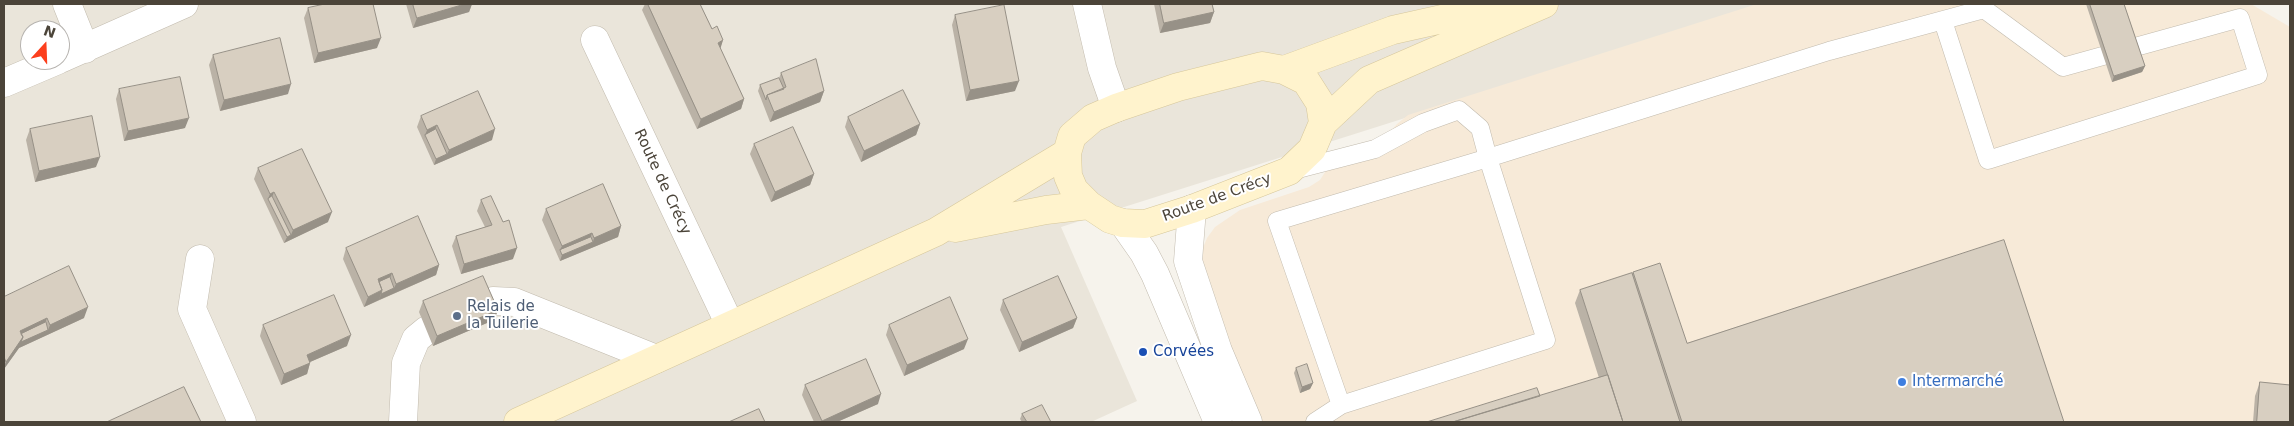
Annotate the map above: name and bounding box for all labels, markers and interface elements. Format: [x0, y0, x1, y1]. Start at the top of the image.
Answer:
north arrow [20, 20, 70, 70]
text: N [42, 22, 58, 41]
street label: Route de Crécy [630, 126, 694, 238]
street label: Route de Crécy [1160, 170, 1274, 226]
place label: Relais de la Tuilerie [467, 298, 539, 333]
marker: Relais de la Tuilerie [451, 310, 463, 322]
place label: Corvées [1153, 343, 1214, 361]
marker: Corvées [1137, 346, 1149, 358]
place label: Intermarché [1912, 373, 2004, 391]
marker: Intermarché [1896, 376, 1908, 388]

